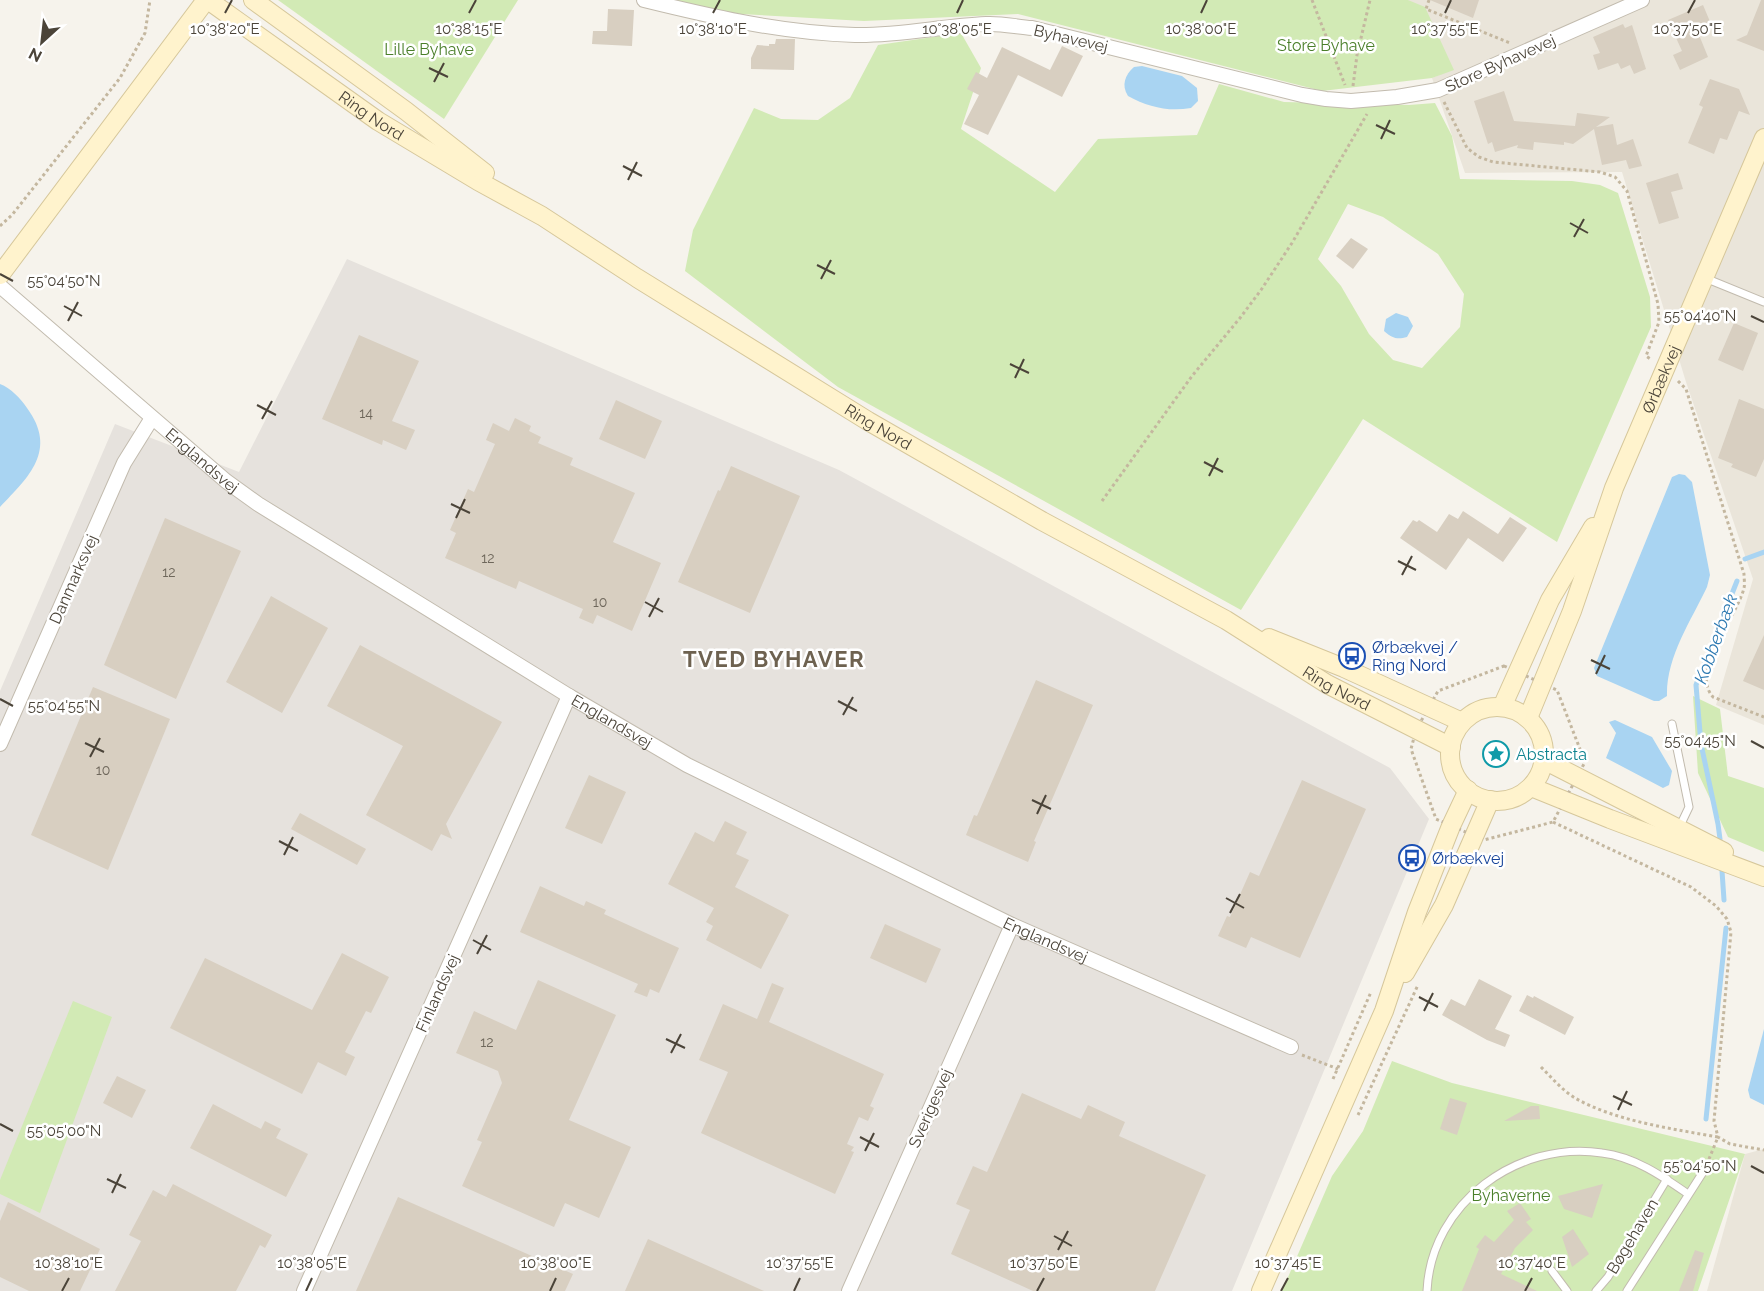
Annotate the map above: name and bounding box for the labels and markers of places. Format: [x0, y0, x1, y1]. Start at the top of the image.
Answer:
place label: Ørbækvej / Ring Nord [1372, 638, 1458, 675]
bus stop icon: Ørbækvej / Ring Nord [1337, 641, 1367, 671]
place icon: Abstracta [1481, 739, 1511, 769]
place label: Abstracta [1516, 745, 1587, 764]
bus stop icon: Ørbækvej [1397, 843, 1427, 873]
place label: Ørbækvej [1432, 849, 1504, 868]

